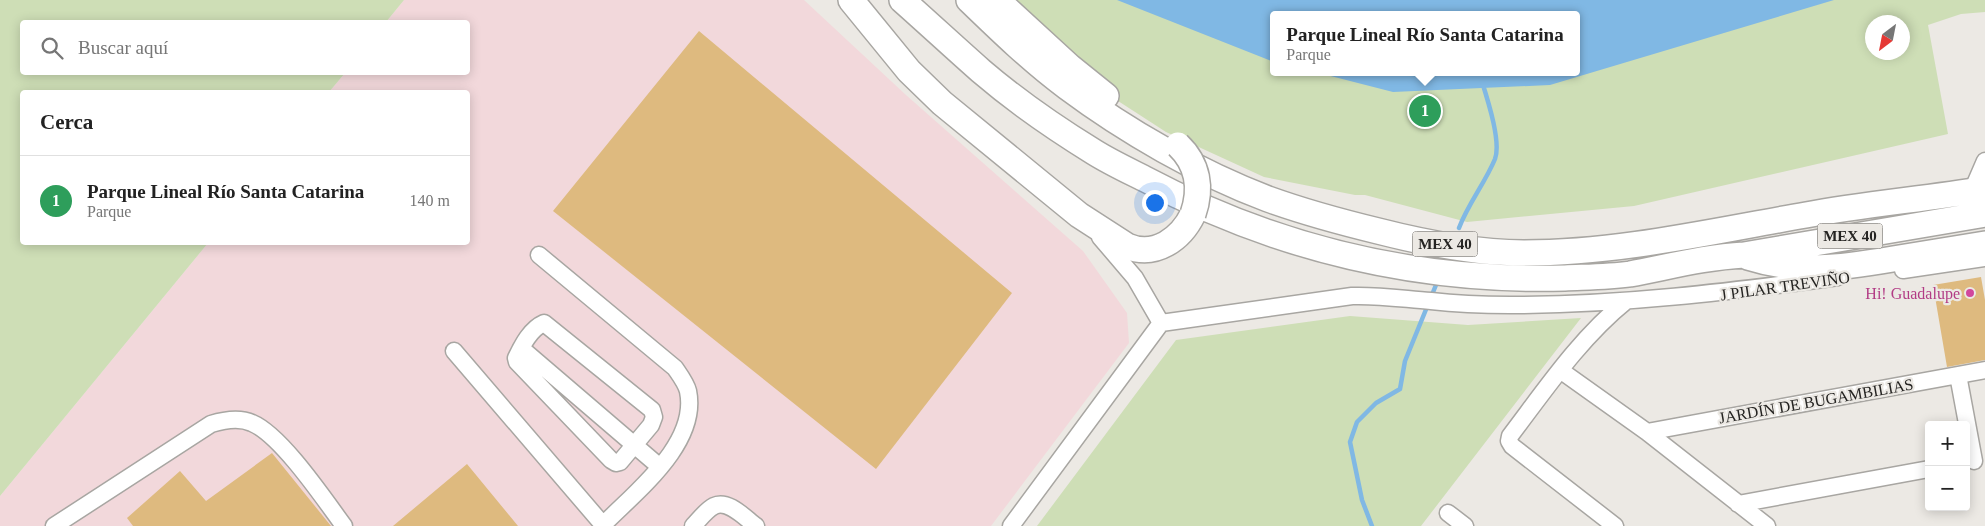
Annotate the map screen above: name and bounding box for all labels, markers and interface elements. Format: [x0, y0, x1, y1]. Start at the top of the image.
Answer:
popup [1270, 11, 1580, 76]
north arrow [1865, 15, 1910, 60]
search box [20, 20, 470, 75]
text: Parque Lineal Río Santa Catarina [1286, 24, 1564, 45]
icon: search [38, 34, 66, 62]
text: Buscar aquí [78, 37, 168, 58]
text: Parque [1286, 46, 1331, 63]
pin: 1 [1409, 92, 1441, 130]
text: Cerca [40, 110, 93, 134]
text: Parque Lineal Río Santa Catarina [87, 181, 364, 202]
your location [1142, 190, 1168, 216]
text: 1 [52, 192, 60, 209]
text: 140 m [410, 192, 450, 209]
text: Parque [87, 203, 131, 220]
road number: MEX 40 [1818, 224, 1882, 248]
road number: MEX 40 [1412, 232, 1478, 256]
street label: J PILAR TREVIÑO [1719, 269, 1851, 303]
place label: Hi! Guadalupe [1865, 285, 1960, 303]
marker: Hi! Guadalupe [1964, 287, 1976, 299]
street label: JARDÍN DE BUGAMBILIAS [1717, 375, 1915, 427]
map controls [1925, 421, 1970, 511]
button: + [1925, 421, 1970, 466]
button: − [1925, 466, 1970, 511]

